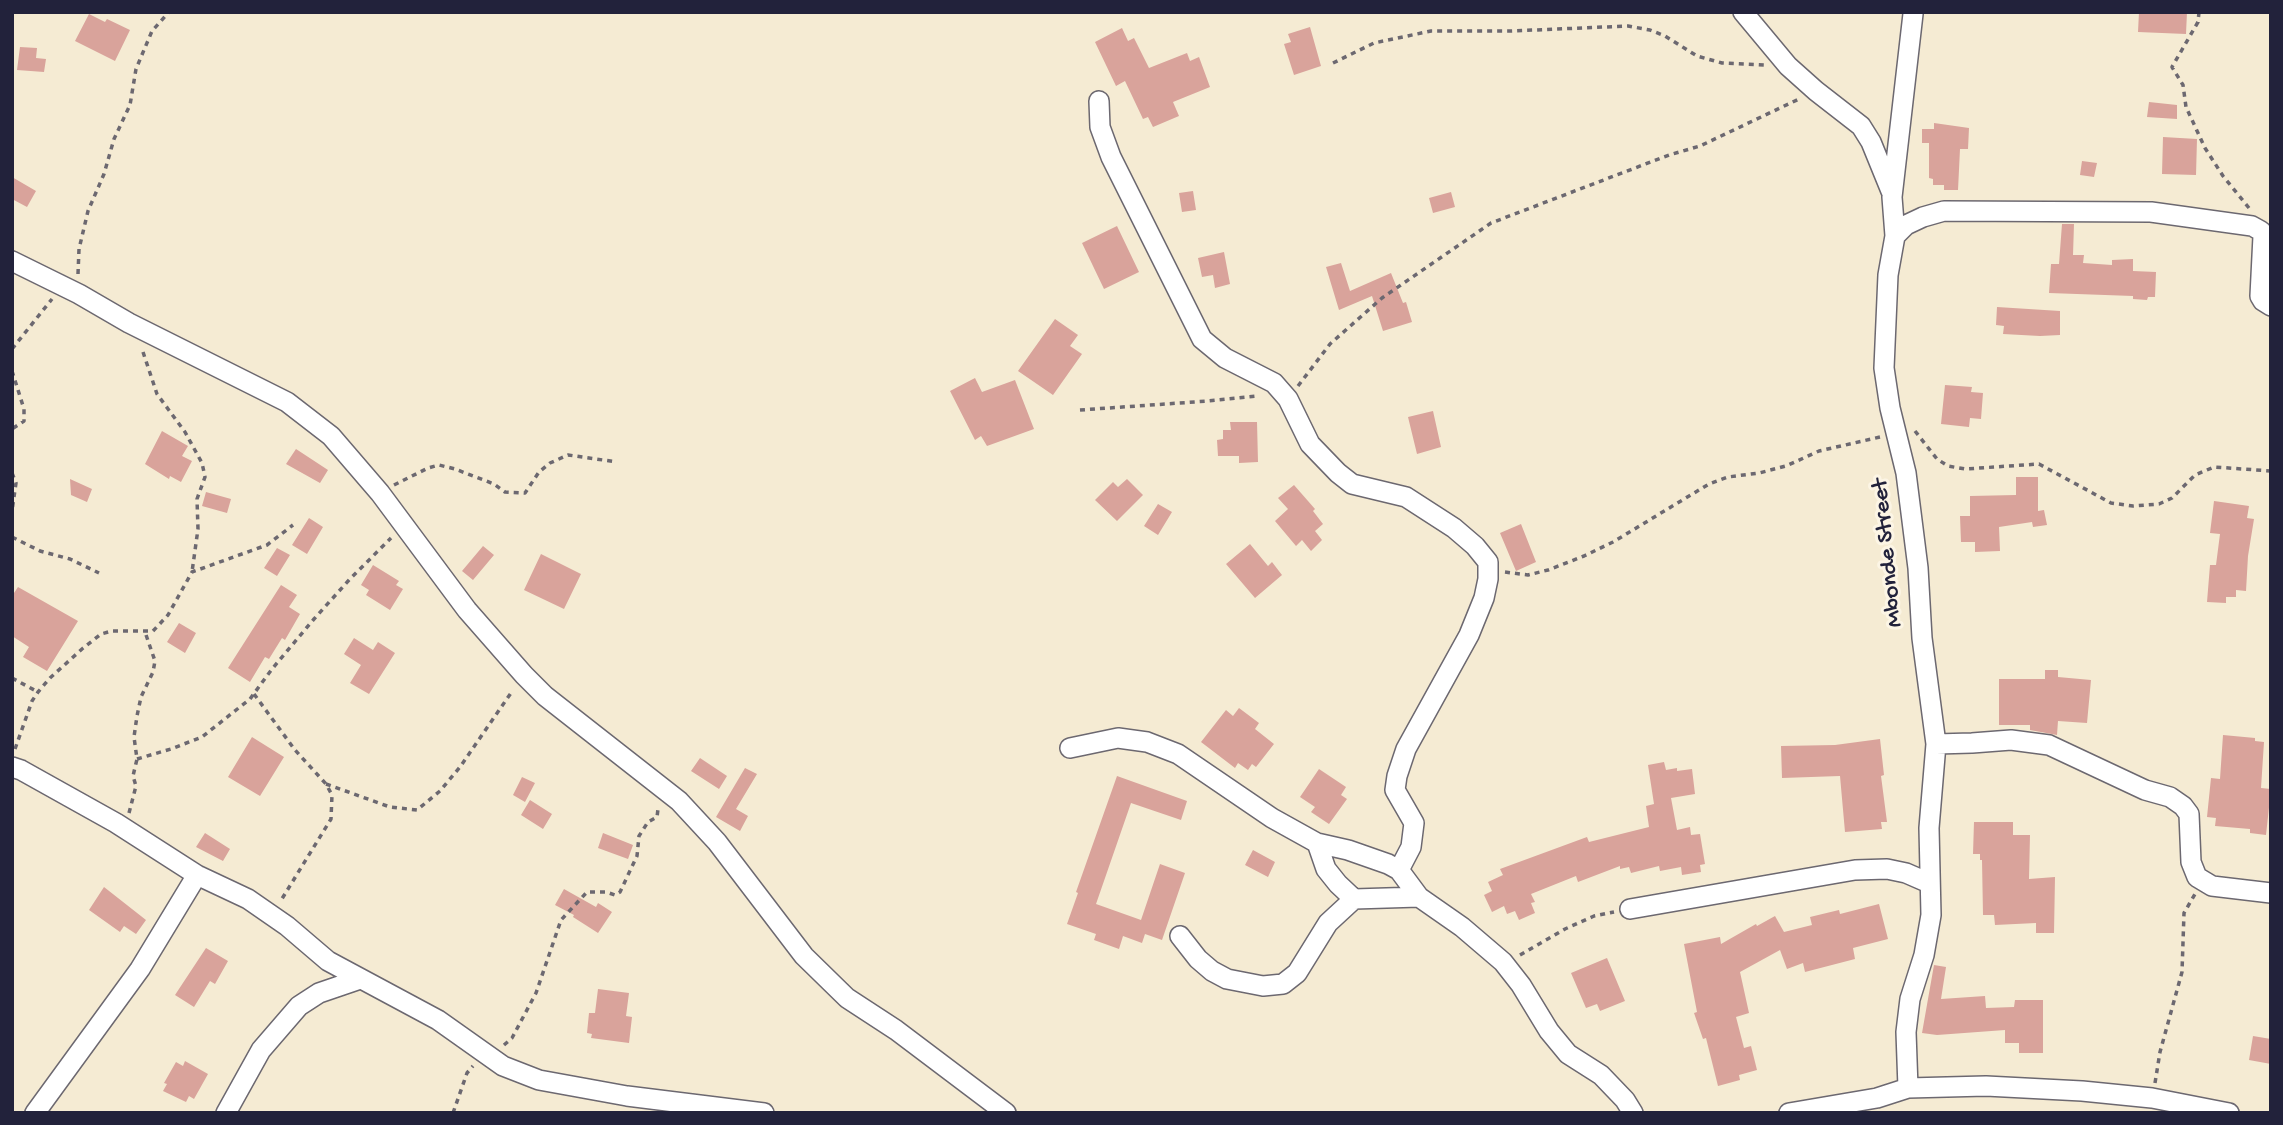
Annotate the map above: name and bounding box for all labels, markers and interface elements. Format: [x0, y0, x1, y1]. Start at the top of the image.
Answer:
street label: Mbonde Street [1867, 477, 1911, 629]

